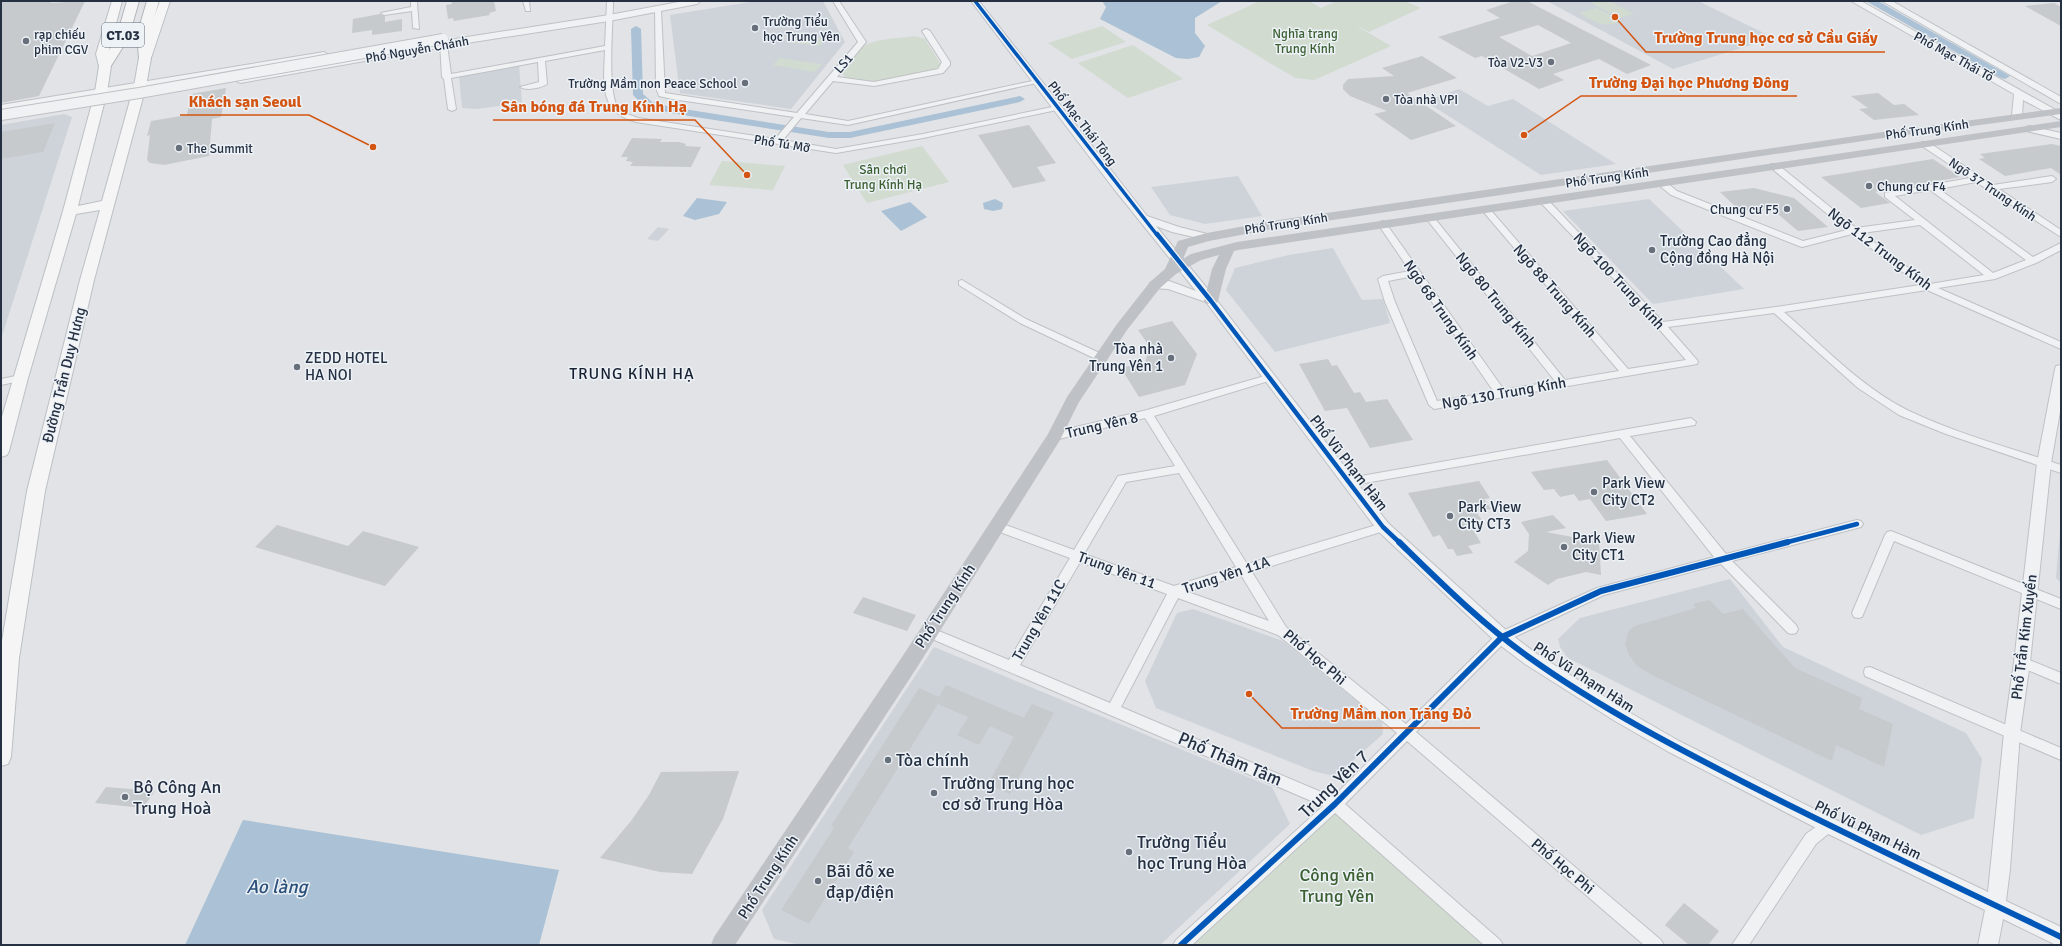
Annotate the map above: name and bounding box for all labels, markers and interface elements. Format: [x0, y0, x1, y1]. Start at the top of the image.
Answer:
place label: Trường Tiểu học Trung Yên [763, 13, 840, 45]
road number: CT.03 [102, 23, 144, 47]
marker: Trường Tiểu học Trung Yên [750, 23, 760, 33]
callout: Trường Trung học cơ sở Cầu Giấy [1646, 24, 1885, 52]
park label: Nghĩa trang Trung Kính [1272, 26, 1338, 57]
place label: rạp chiếu phim CGV [34, 27, 89, 58]
text: Trường Trung học cơ sở Cầu Giấy [1654, 28, 1878, 48]
street label: Phố Mạc Thái Tổ [1911, 28, 1997, 85]
street label: Phố Nguyễn Chánh [364, 33, 470, 67]
marker: rạp chiếu phim CGV [21, 36, 31, 46]
street label: LS1 [831, 51, 857, 77]
place label: Tòa V2-V3 [1488, 55, 1543, 71]
marker: Tòa V2-V3 [1546, 57, 1556, 67]
callout: Trường Đại học Phương Đông [1581, 68, 1797, 96]
text: Trường Đại học Phương Đông [1589, 73, 1790, 93]
place label: Trường Mầm non Peace School [568, 76, 737, 92]
marker: Trường Mầm non Peace School [740, 78, 750, 88]
street label: Phố Mạc Thái Tông [1044, 78, 1120, 169]
callout: Khách sạn Seoul [180, 87, 309, 115]
text: Khách sạn Seoul [188, 92, 302, 112]
callout: Sân bóng đá Trung Kính Hạ [493, 92, 695, 120]
place label: Tòa nhà VPI [1394, 92, 1458, 108]
marker: Tòa nhà VPI [1381, 94, 1391, 104]
text: Sân bóng đá Trung Kính Hạ [501, 97, 687, 117]
street label: Phố Trung Kính [1884, 116, 1970, 144]
street label: Phố Tú Mỡ [753, 132, 811, 156]
place label: The Summit [187, 141, 253, 157]
marker: The Summit [174, 143, 184, 153]
street label: Ngõ 37 Trung Kính [1946, 155, 2039, 225]
park label: Sân chơi Trung Kính Hạ [844, 162, 922, 193]
street label: Phố Trung Kính [1564, 164, 1650, 192]
place label: Chung cư F4 [1877, 179, 1946, 195]
marker: Chung cư F4 [1864, 181, 1874, 191]
place label: Chung cư F5 [1710, 202, 1779, 218]
marker: Chung cư F5 [1782, 204, 1792, 214]
street label: Ngõ 112 Trung Kính [1824, 204, 1936, 294]
street label: Phố Trung Kính [1243, 210, 1329, 238]
street label: Ngõ 100 Trung Kính [1569, 229, 1669, 333]
place label: Trường Cao đẳng Cộng đồng Hà Nội [1660, 232, 1774, 267]
street label: Ngõ 88 Trung Kính [1510, 241, 1600, 341]
marker: Trường Cao đẳng Cộng đồng Hà Nội [1647, 245, 1657, 255]
street label: Ngõ 80 Trung Kính [1452, 249, 1540, 351]
street label: Ngõ 68 Trung Kính [1400, 257, 1482, 363]
street label: Đường Trần Duy Hưng [38, 305, 90, 445]
place label: Tòa nhà Trung Yên 1 [1089, 340, 1163, 375]
place label: ZEDD HOTEL HA NOI [305, 349, 388, 384]
marker: Tòa nhà Trung Yên 1 [1166, 353, 1176, 363]
marker: ZEDD HOTEL HA NOI [292, 362, 302, 372]
district label: TRUNG KÍNH HẠ [569, 364, 695, 384]
street label: Ngõ 130 Trung Kính [1440, 373, 1568, 413]
street label: Trung Yên 8 [1064, 408, 1140, 442]
street label: Phố Vũ Phạm Hàm [1306, 411, 1392, 515]
place label: Park View City CT2 [1602, 474, 1665, 509]
marker: Park View City CT2 [1589, 487, 1599, 497]
place label: Park View City CT3 [1458, 498, 1521, 533]
marker: Park View City CT3 [1445, 511, 1455, 521]
place label: Park View City CT1 [1572, 529, 1635, 564]
marker: Park View City CT1 [1559, 542, 1569, 552]
street label: Trung Yên 11 [1075, 548, 1159, 592]
street label: Trung Yên 11A [1180, 552, 1272, 598]
street label: Phố Trung Kính [911, 560, 979, 652]
street label: Phố Trần Kim Xuyến [2007, 573, 2041, 701]
street label: Trung Yên 11C [1008, 576, 1070, 664]
street label: Phố Học Phi [1280, 625, 1350, 689]
street label: Phố Vũ Phạm Hàm [1530, 638, 1638, 716]
callout: Trường Mầm non Trăng Đỏ [1282, 700, 1480, 728]
text: Trường Mầm non Trăng Đỏ [1290, 704, 1472, 724]
street label: Phố Thâm Tâm [1175, 727, 1285, 791]
street label: Trung Yên 7 [1295, 745, 1373, 823]
place label: Tòa chính [896, 749, 969, 771]
marker: Tòa chính [883, 755, 893, 765]
place label: Trường Trung học cơ sở Trung Hòa [942, 772, 1075, 815]
place label: Bộ Công An Trung Hoà [133, 776, 221, 819]
marker: Trường Trung học cơ sở Trung Hòa [929, 788, 939, 798]
marker: Bộ Công An Trung Hoà [120, 792, 130, 802]
street label: Phố Vũ Phạm Hàm [1812, 796, 1924, 864]
street label: Phố Trung Kính [734, 831, 802, 923]
place label: Trường Tiểu học Trung Hòa [1137, 831, 1247, 874]
street label: Phố Học Phi [1528, 834, 1598, 898]
marker: Trường Tiểu học Trung Hòa [1124, 847, 1134, 857]
place label: Bãi đỗ xe đạp/điện [826, 860, 895, 903]
park label: Công viên Trung Yên [1299, 864, 1375, 907]
water label: Ao làng [246, 875, 310, 899]
marker: Bãi đỗ xe đạp/điện [813, 876, 823, 886]

